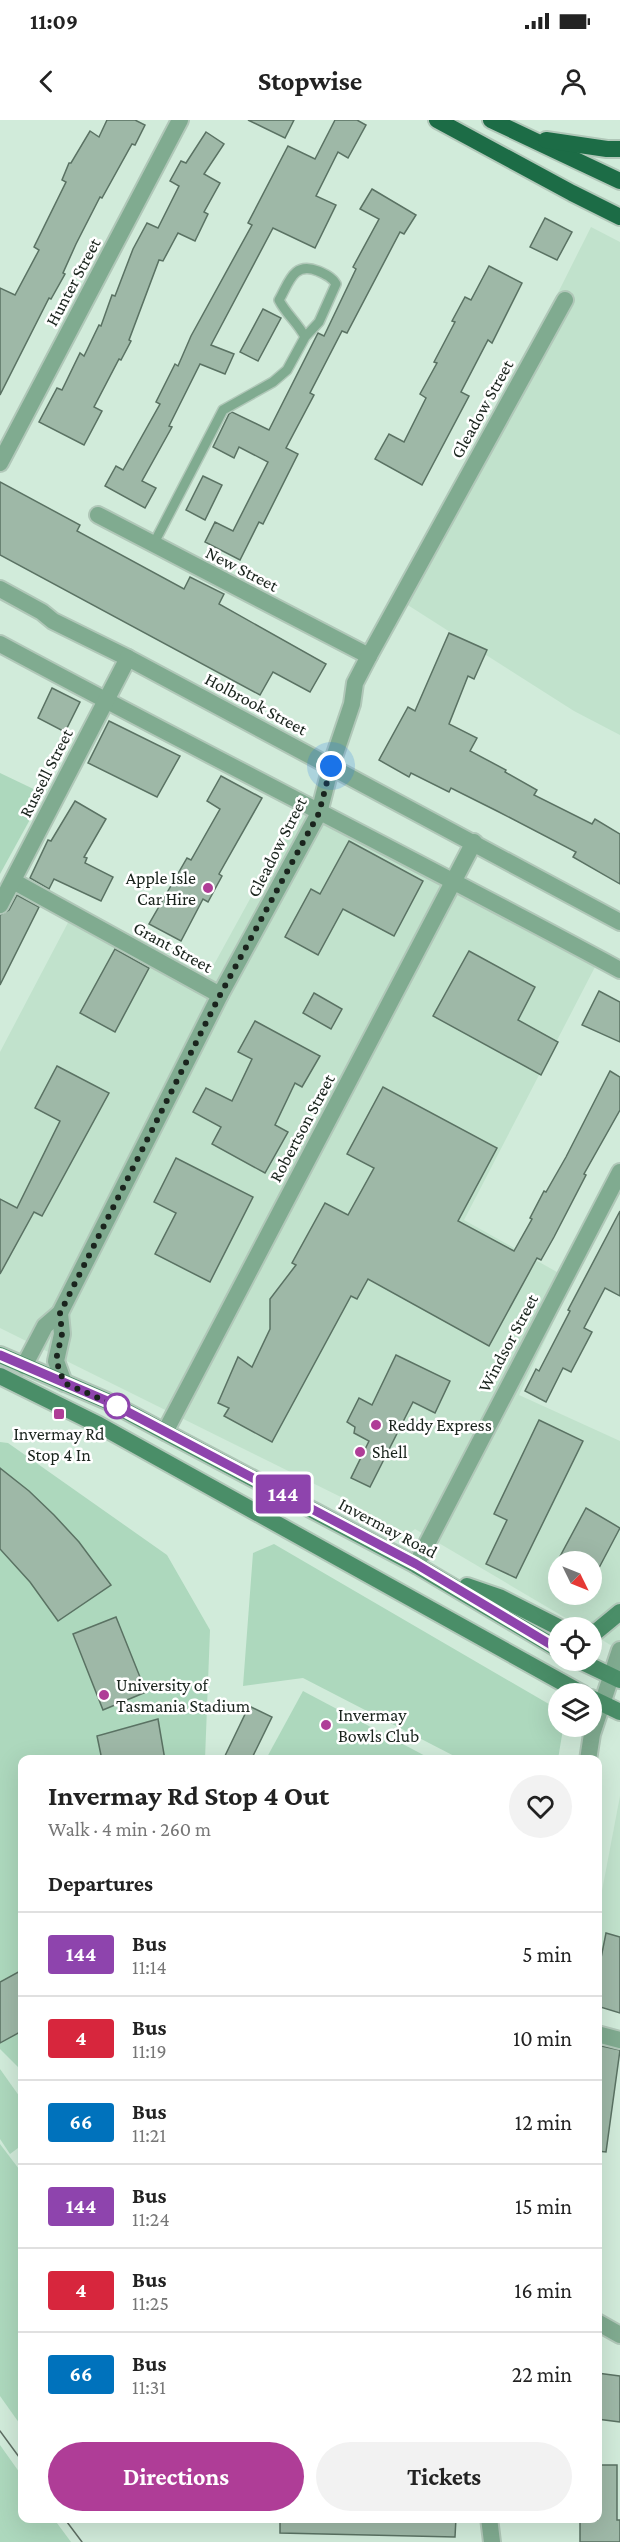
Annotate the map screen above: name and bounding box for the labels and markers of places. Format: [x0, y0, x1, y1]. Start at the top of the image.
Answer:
place label: Apple Isle Car Hire [126, 868, 196, 909]
marker: Apple Isle Car Hire [201, 881, 215, 895]
unlabelled marker [104, 1393, 130, 1419]
marker: Invermay Rd Stop 4 In [52, 1407, 66, 1421]
place label: Reddy Express [388, 1415, 492, 1435]
marker: Reddy Express [369, 1418, 383, 1432]
place label: Invermay Rd Stop 4 In [13, 1424, 105, 1465]
place label: Shell [372, 1442, 408, 1462]
marker: Shell [353, 1445, 367, 1459]
place label: University of Tasmania Stadium [116, 1675, 251, 1716]
marker: University of Tasmania Stadium [97, 1688, 111, 1702]
place label: Invermay Bowls Club [338, 1705, 419, 1746]
marker: Invermay Bowls Club [319, 1718, 333, 1732]

